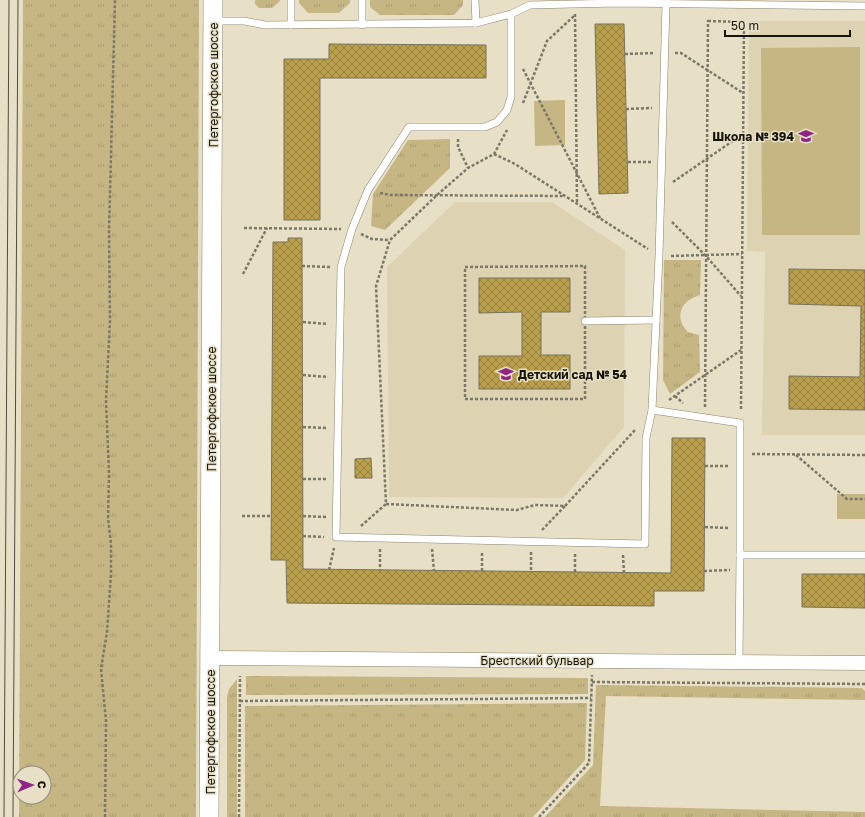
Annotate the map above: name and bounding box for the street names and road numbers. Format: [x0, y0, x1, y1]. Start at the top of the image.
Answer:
street label: Петергофское шоссе [206, 23, 221, 147]
street label: Петергофское шоссе [204, 347, 219, 471]
street label: Брестский бульвар [480, 653, 594, 668]
street label: Петергофское шоссе [203, 670, 218, 794]

